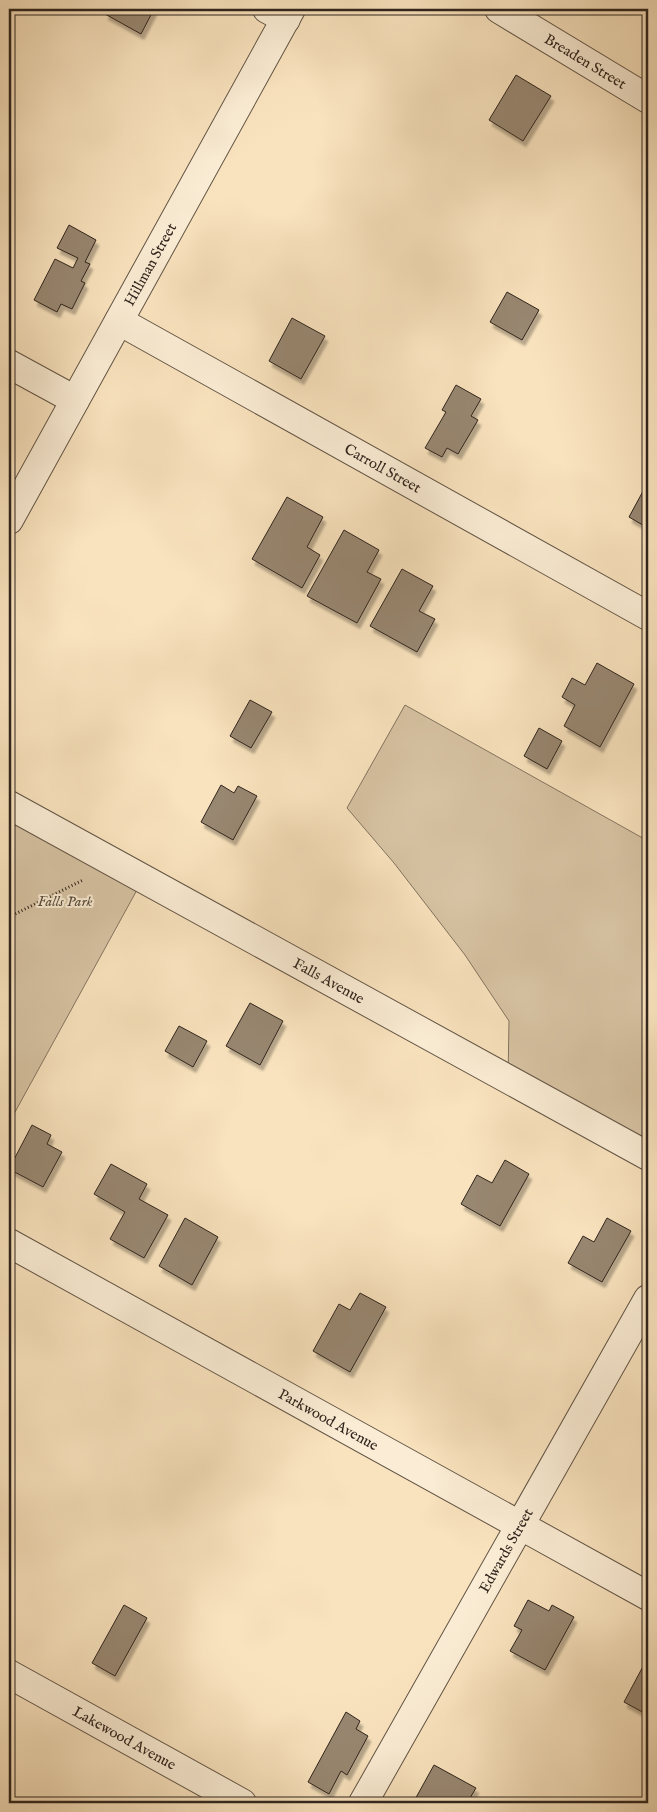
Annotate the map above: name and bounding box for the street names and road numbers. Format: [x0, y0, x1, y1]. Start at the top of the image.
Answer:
street label: Breaden Street [541, 29, 630, 93]
street label: Hillman Street [120, 220, 181, 309]
street label: Carroll Street [341, 439, 425, 497]
street label: Falls Avenue [290, 954, 368, 1008]
street label: Parkwood Avenue [275, 1384, 382, 1455]
street label: Edwards Street [474, 1505, 537, 1596]
street label: Lakewood Avenue [70, 1702, 180, 1774]

